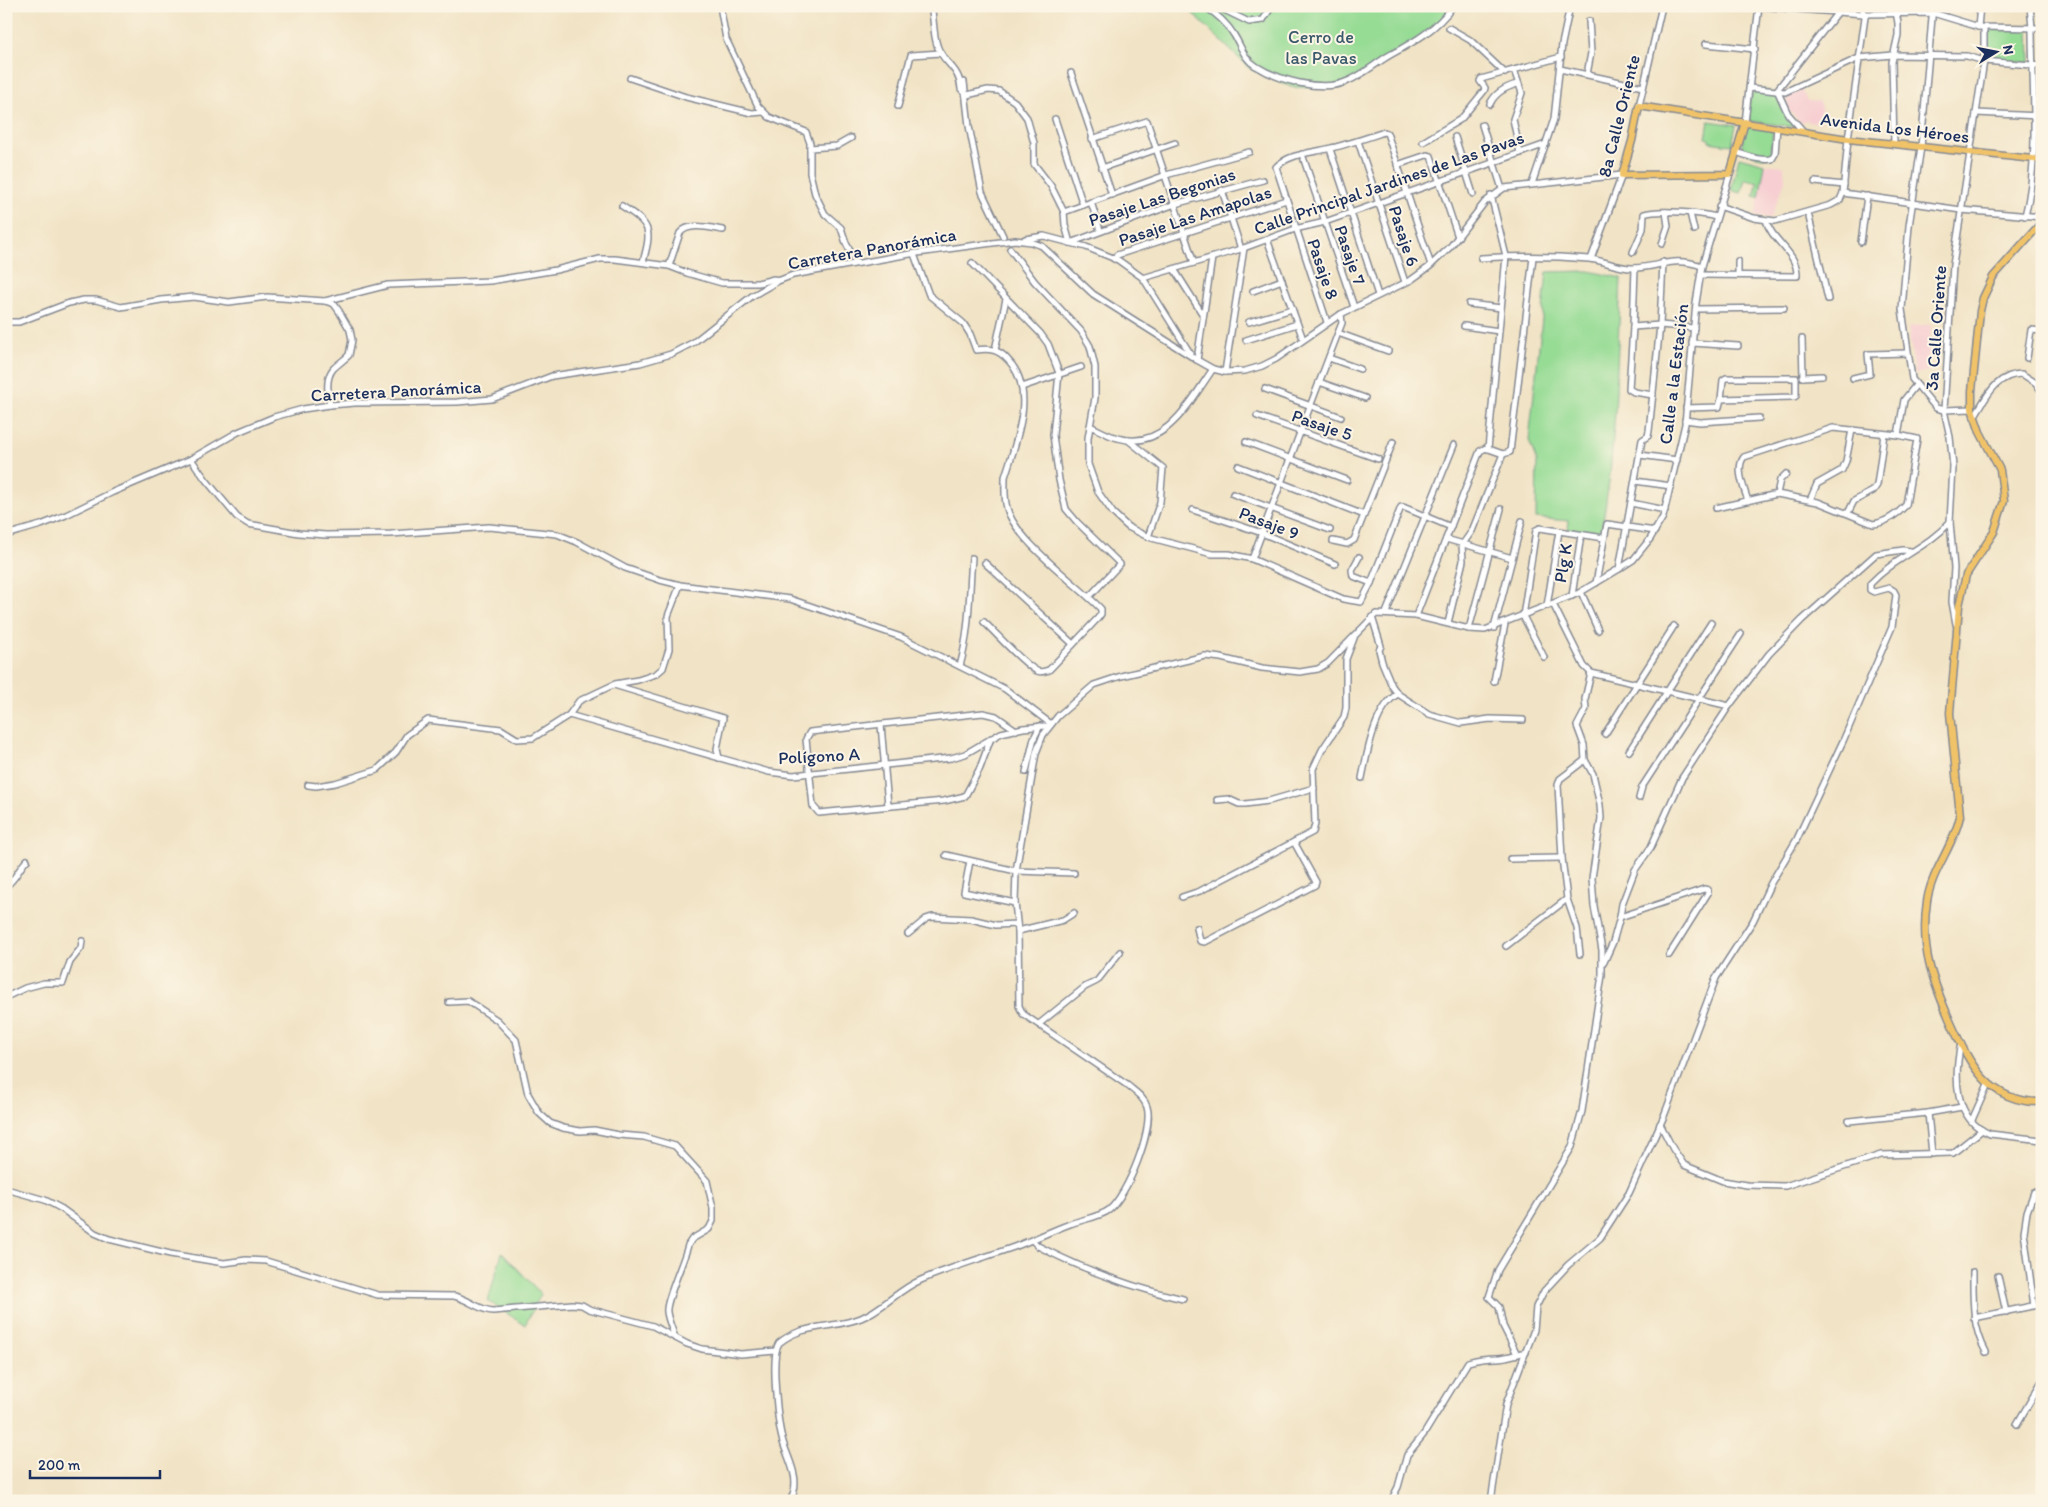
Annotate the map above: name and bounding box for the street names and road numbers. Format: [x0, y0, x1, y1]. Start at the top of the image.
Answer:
street label: 8a Calle Oriente [1593, 52, 1645, 180]
street label: Avenida Los Héroes [1819, 108, 1971, 148]
street label: Calle Principal Jardines de Las Pavas [1251, 126, 1527, 240]
street label: Pasaje Las Begonias [1086, 163, 1238, 231]
street label: Pasaje Las Amapolas [1116, 181, 1274, 251]
street label: Pasaje 6 [1384, 203, 1424, 269]
street label: Pasaje 7 [1329, 222, 1371, 288]
street label: Carretera Panorámica [786, 223, 958, 275]
street label: Pasaje 8 [1302, 236, 1344, 302]
street label: 3a Calle Oriente [1921, 265, 1951, 391]
street label: Calle a la Estación [1654, 302, 1694, 446]
street label: Carretera Panorámica [310, 376, 482, 406]
street label: Pasaje 5 [1289, 404, 1355, 446]
street label: Pasaje 9 [1236, 502, 1302, 544]
street label: Plg K [1549, 542, 1577, 584]
street label: Polígono A [778, 743, 861, 769]

